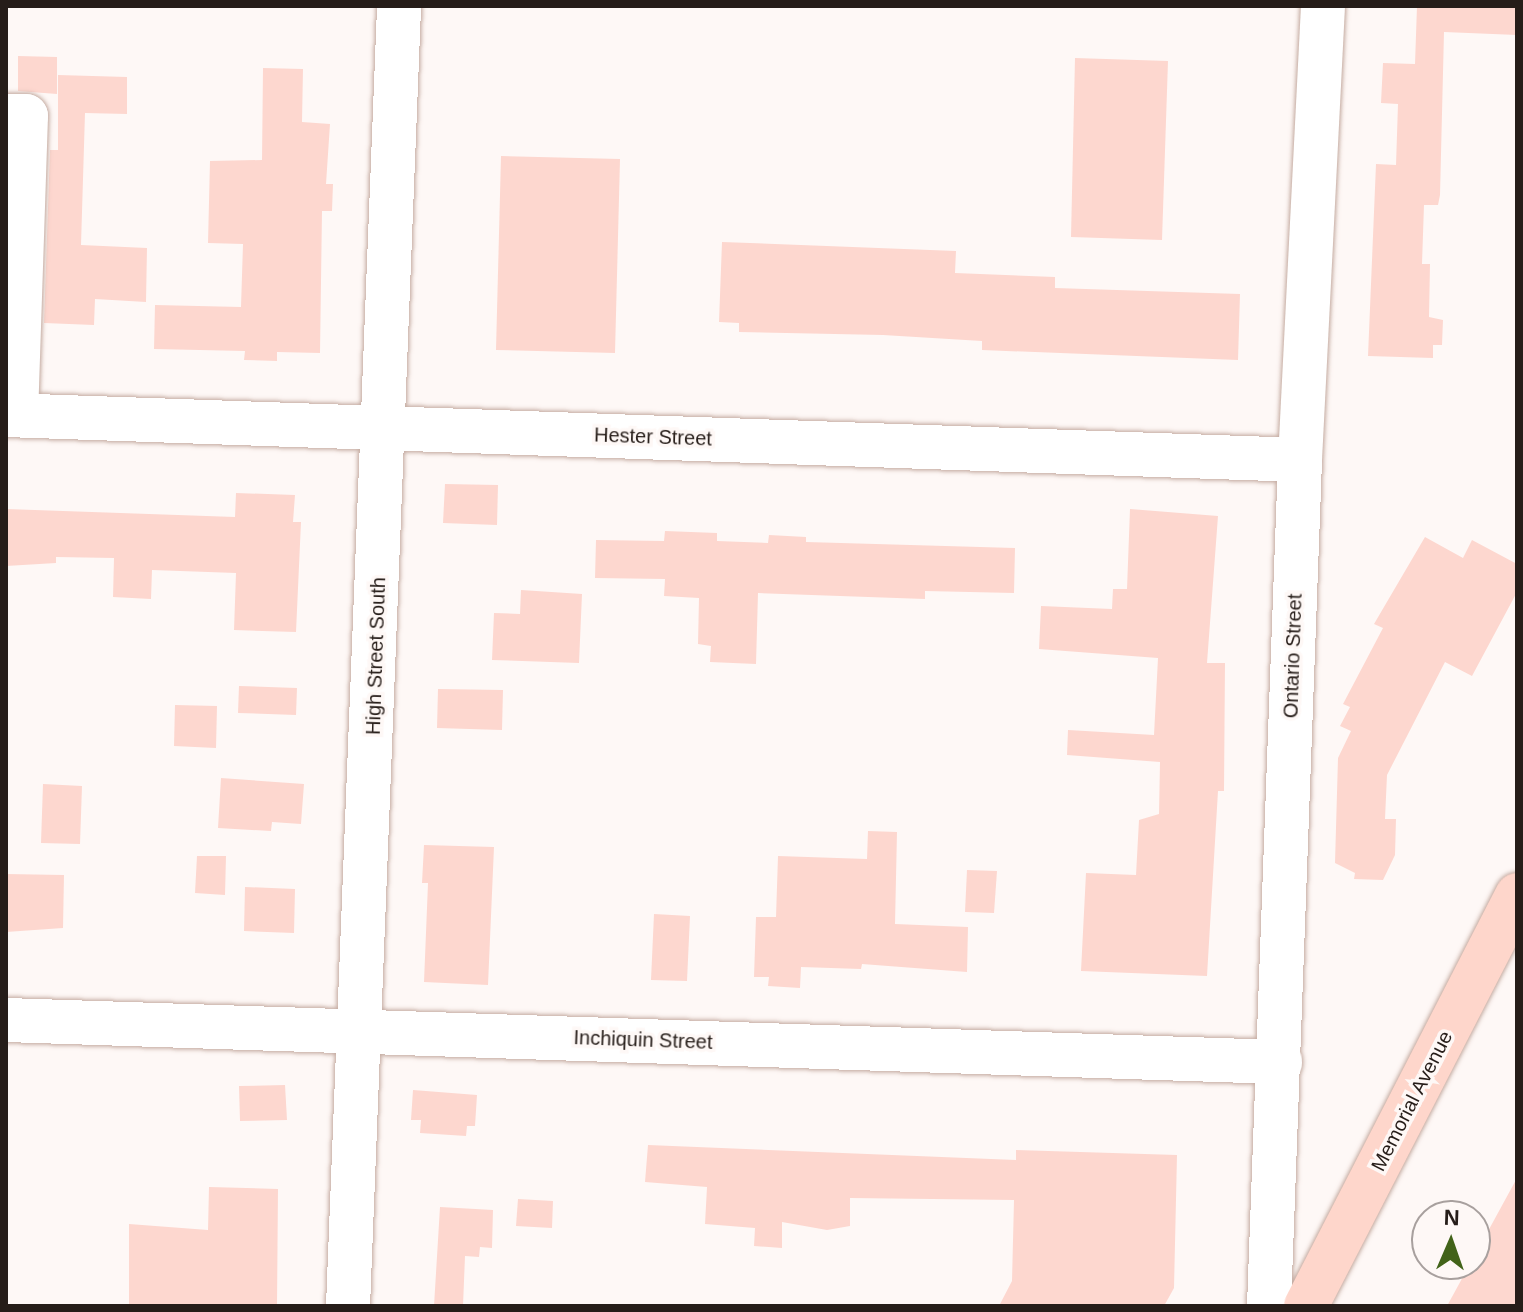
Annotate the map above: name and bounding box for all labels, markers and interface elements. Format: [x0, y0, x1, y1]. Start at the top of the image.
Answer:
street label: Hester Street [594, 423, 712, 451]
street label: High Street South [361, 577, 391, 735]
street label: Ontario Street [1279, 593, 1307, 719]
street label: Inchiquin Street [573, 1026, 713, 1054]
street label: Memorial Avenue [1366, 1026, 1458, 1176]
north arrow [1411, 1200, 1491, 1280]
text: N [1443, 1205, 1460, 1230]

